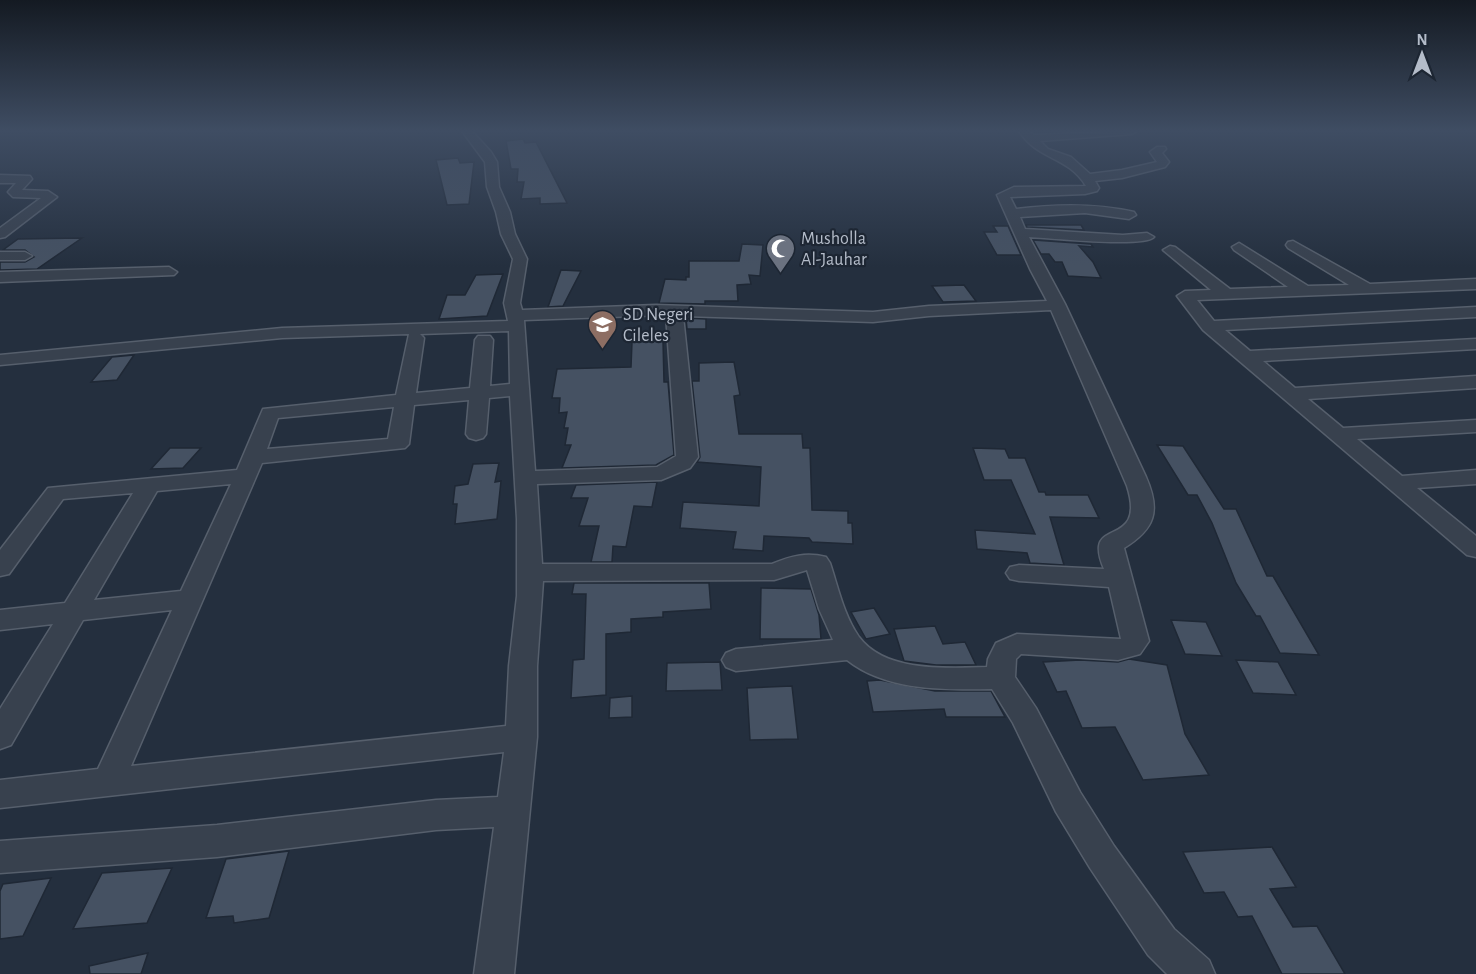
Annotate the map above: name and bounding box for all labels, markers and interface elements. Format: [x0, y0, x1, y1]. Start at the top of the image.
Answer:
north arrow [1392, 24, 1452, 84]
text: N [1416, 32, 1428, 48]
place label: Musholla Al-Jauhar [801, 230, 867, 269]
mosque icon: Musholla Al-Jauhar [764, 232, 796, 274]
place label: SD Negeri Cileles [623, 306, 693, 345]
school or university icon: SD Negeri Cileles [586, 308, 618, 350]

